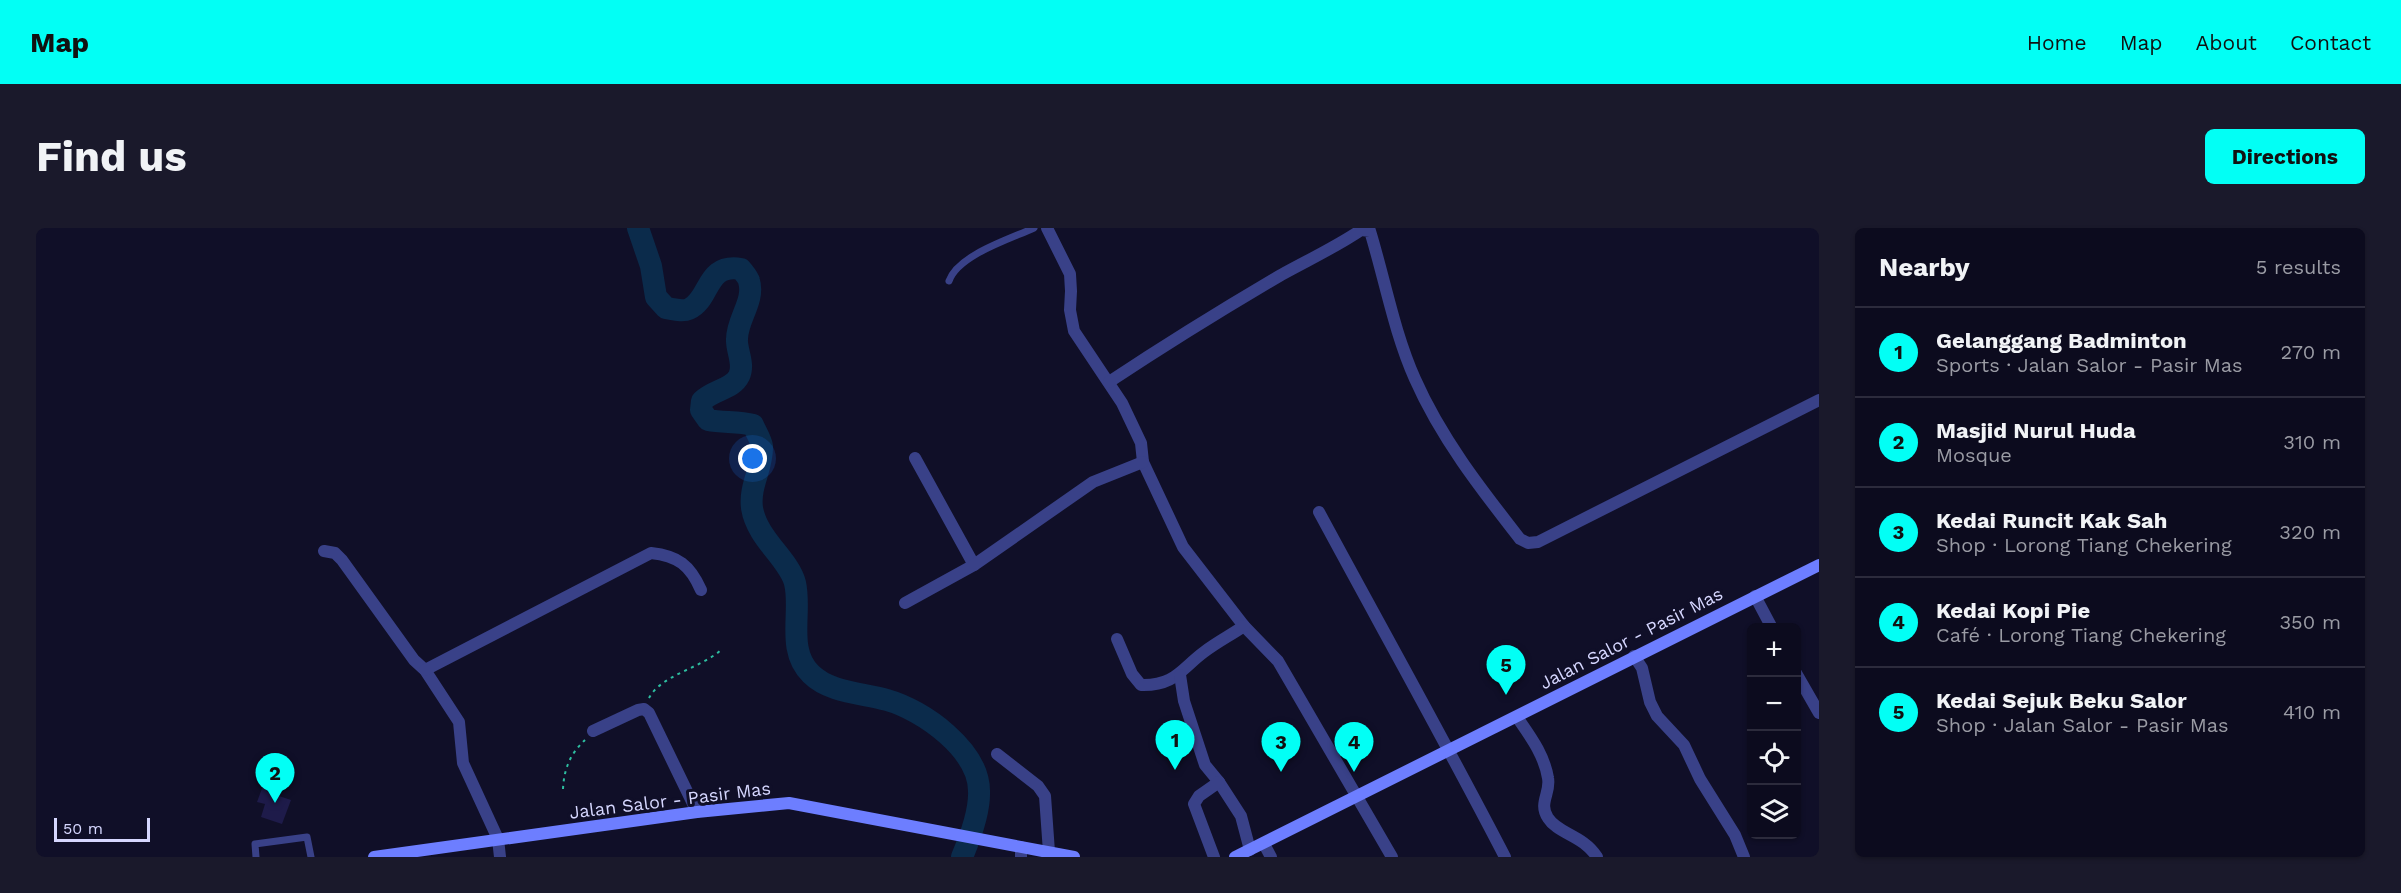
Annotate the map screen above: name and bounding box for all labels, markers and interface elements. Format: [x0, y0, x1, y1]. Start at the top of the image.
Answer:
text: Map [30, 26, 89, 59]
text: Home [2027, 30, 2087, 55]
text: Map [2120, 30, 2163, 55]
text: About [2196, 30, 2257, 55]
text: Contact [2290, 30, 2371, 55]
button: Directions [2205, 129, 2365, 184]
text: Find us [36, 132, 187, 181]
text: Nearby [1879, 252, 1970, 282]
text: 5 results [2256, 255, 2341, 279]
text: Gelanggang Badminton [1936, 328, 2187, 353]
text: 1 [1894, 340, 1903, 364]
text: 270 m [2281, 340, 2341, 364]
text: Sports · Jalan Salor - Pasir Mas [1936, 353, 2243, 377]
text: Masjid Nurul Huda [1936, 418, 2136, 443]
text: 2 [1893, 430, 1904, 454]
text: 310 m [2283, 430, 2341, 454]
text: Mosque [1936, 443, 2012, 467]
your location [738, 444, 767, 473]
text: Kedai Runcit Kak Sah [1936, 508, 2167, 533]
text: 3 [1893, 520, 1904, 544]
text: 320 m [2279, 520, 2341, 544]
text: Shop · Lorong Tiang Chekering [1936, 533, 2232, 557]
street label: Jalan Salor - Pasir Mas [1536, 583, 1726, 693]
text: Kedai Kopi Pie [1936, 598, 2090, 623]
text: 4 [1892, 610, 1905, 634]
text: 350 m [2279, 610, 2341, 634]
map controls [1747, 623, 1801, 839]
button: + [1747, 623, 1801, 677]
text: Café · Lorong Tiang Chekering [1936, 623, 2226, 647]
pin: 5 [1486, 646, 1526, 695]
button: − [1747, 677, 1801, 731]
text: Kedai Sejuk Beku Salor [1936, 688, 2187, 713]
text: 5 [1893, 700, 1904, 724]
text: 410 m [2283, 700, 2341, 724]
text: Shop · Jalan Salor - Pasir Mas [1936, 713, 2229, 737]
pin: 1 [1156, 720, 1194, 770]
pin: 3 [1262, 722, 1300, 772]
pin: 4 [1334, 722, 1374, 772]
button: locate [1747, 731, 1801, 785]
pin: 2 [256, 754, 294, 803]
street label: Jalan Salor - Pasir Mas [568, 777, 772, 823]
button: layers [1747, 785, 1801, 839]
scale bar [54, 815, 150, 842]
text: 50 m [63, 819, 103, 838]

